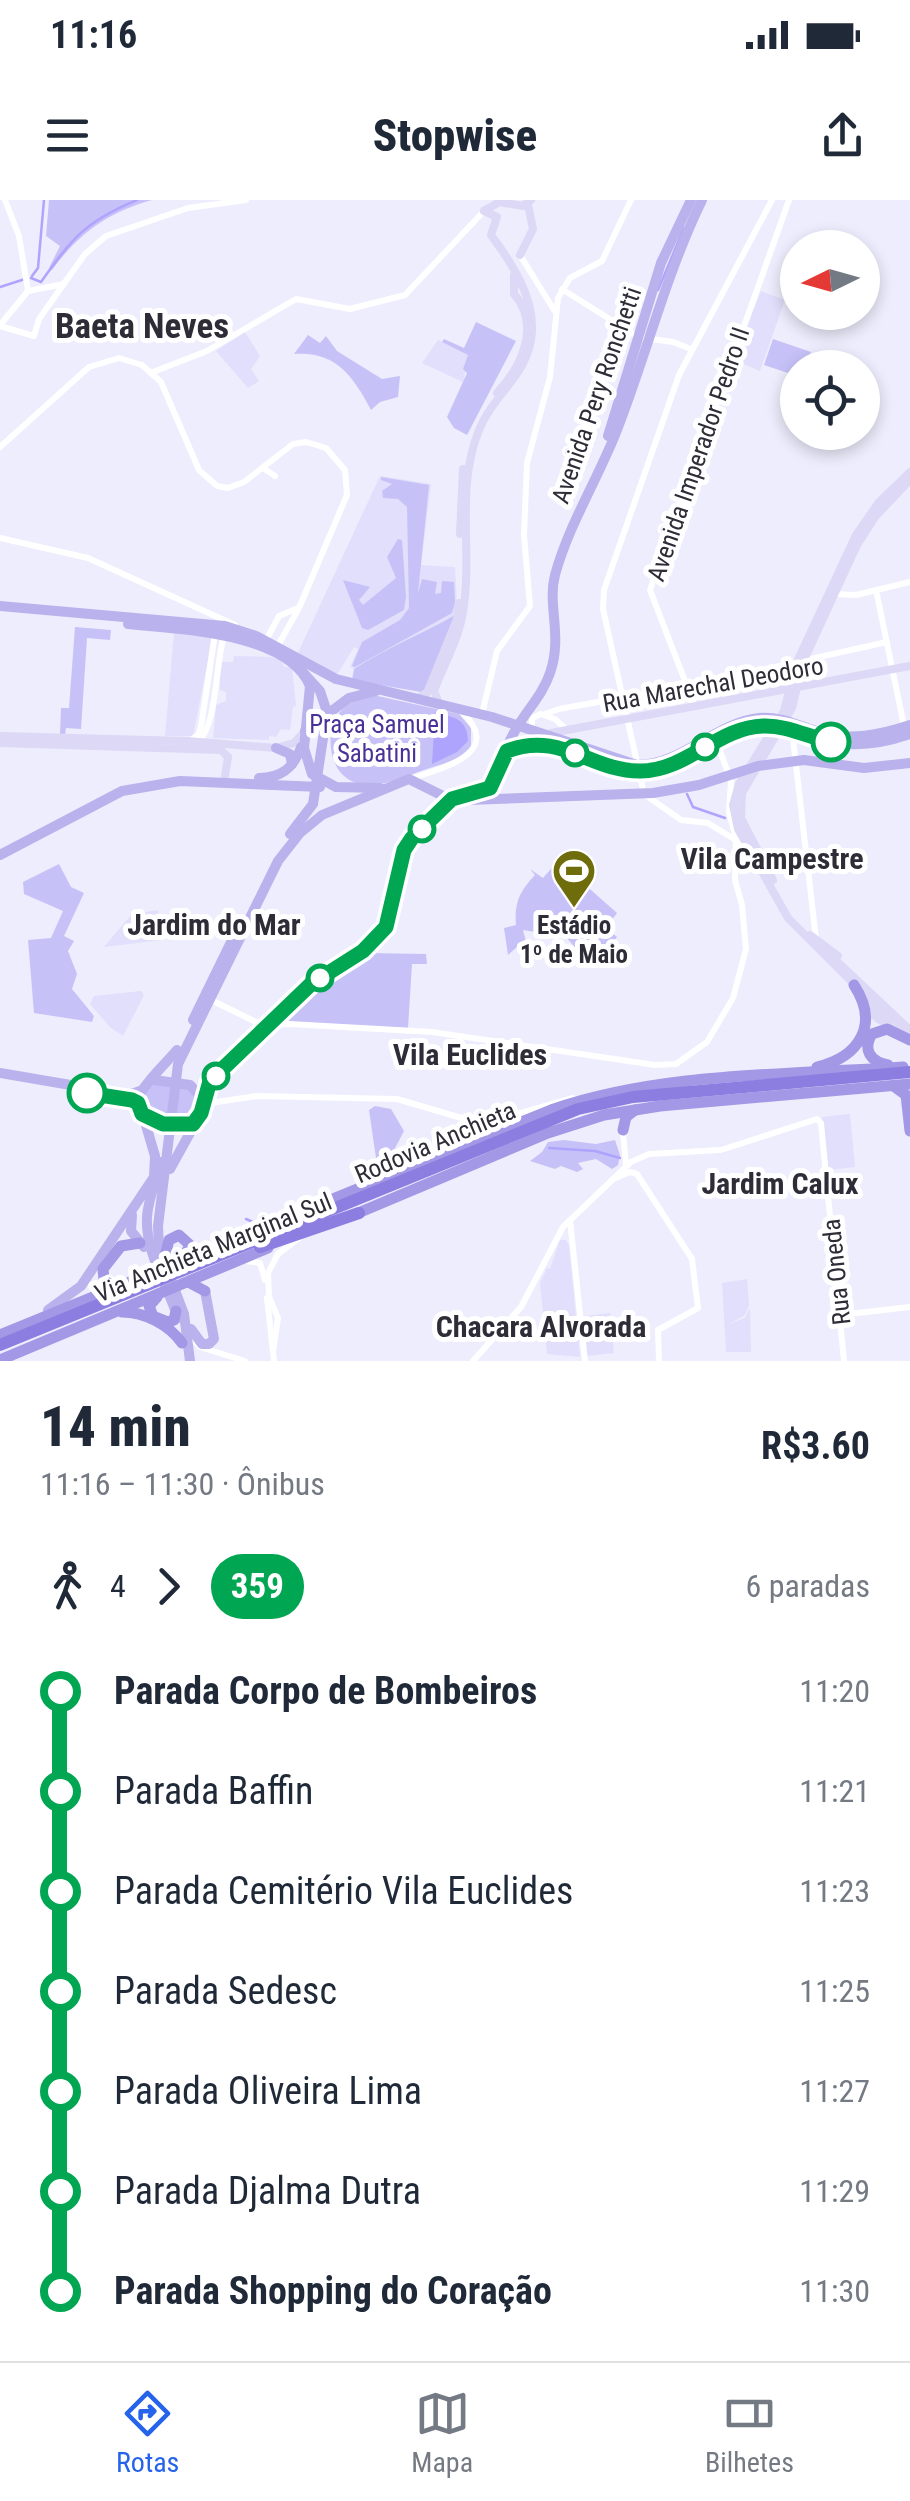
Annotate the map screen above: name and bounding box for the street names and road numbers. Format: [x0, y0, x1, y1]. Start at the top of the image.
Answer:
street label: Avenida Pery Ronchetti [546, 283, 647, 507]
street label: Avenida Imperador Pedro II [641, 323, 756, 585]
street label: Rua Marechal Deodoro [601, 651, 826, 718]
street label: Rodovia Anchieta [350, 1096, 520, 1189]
street label: Via Anchieta Marginal Sul [91, 1187, 336, 1308]
street label: Rua Oneda [817, 1218, 856, 1326]

